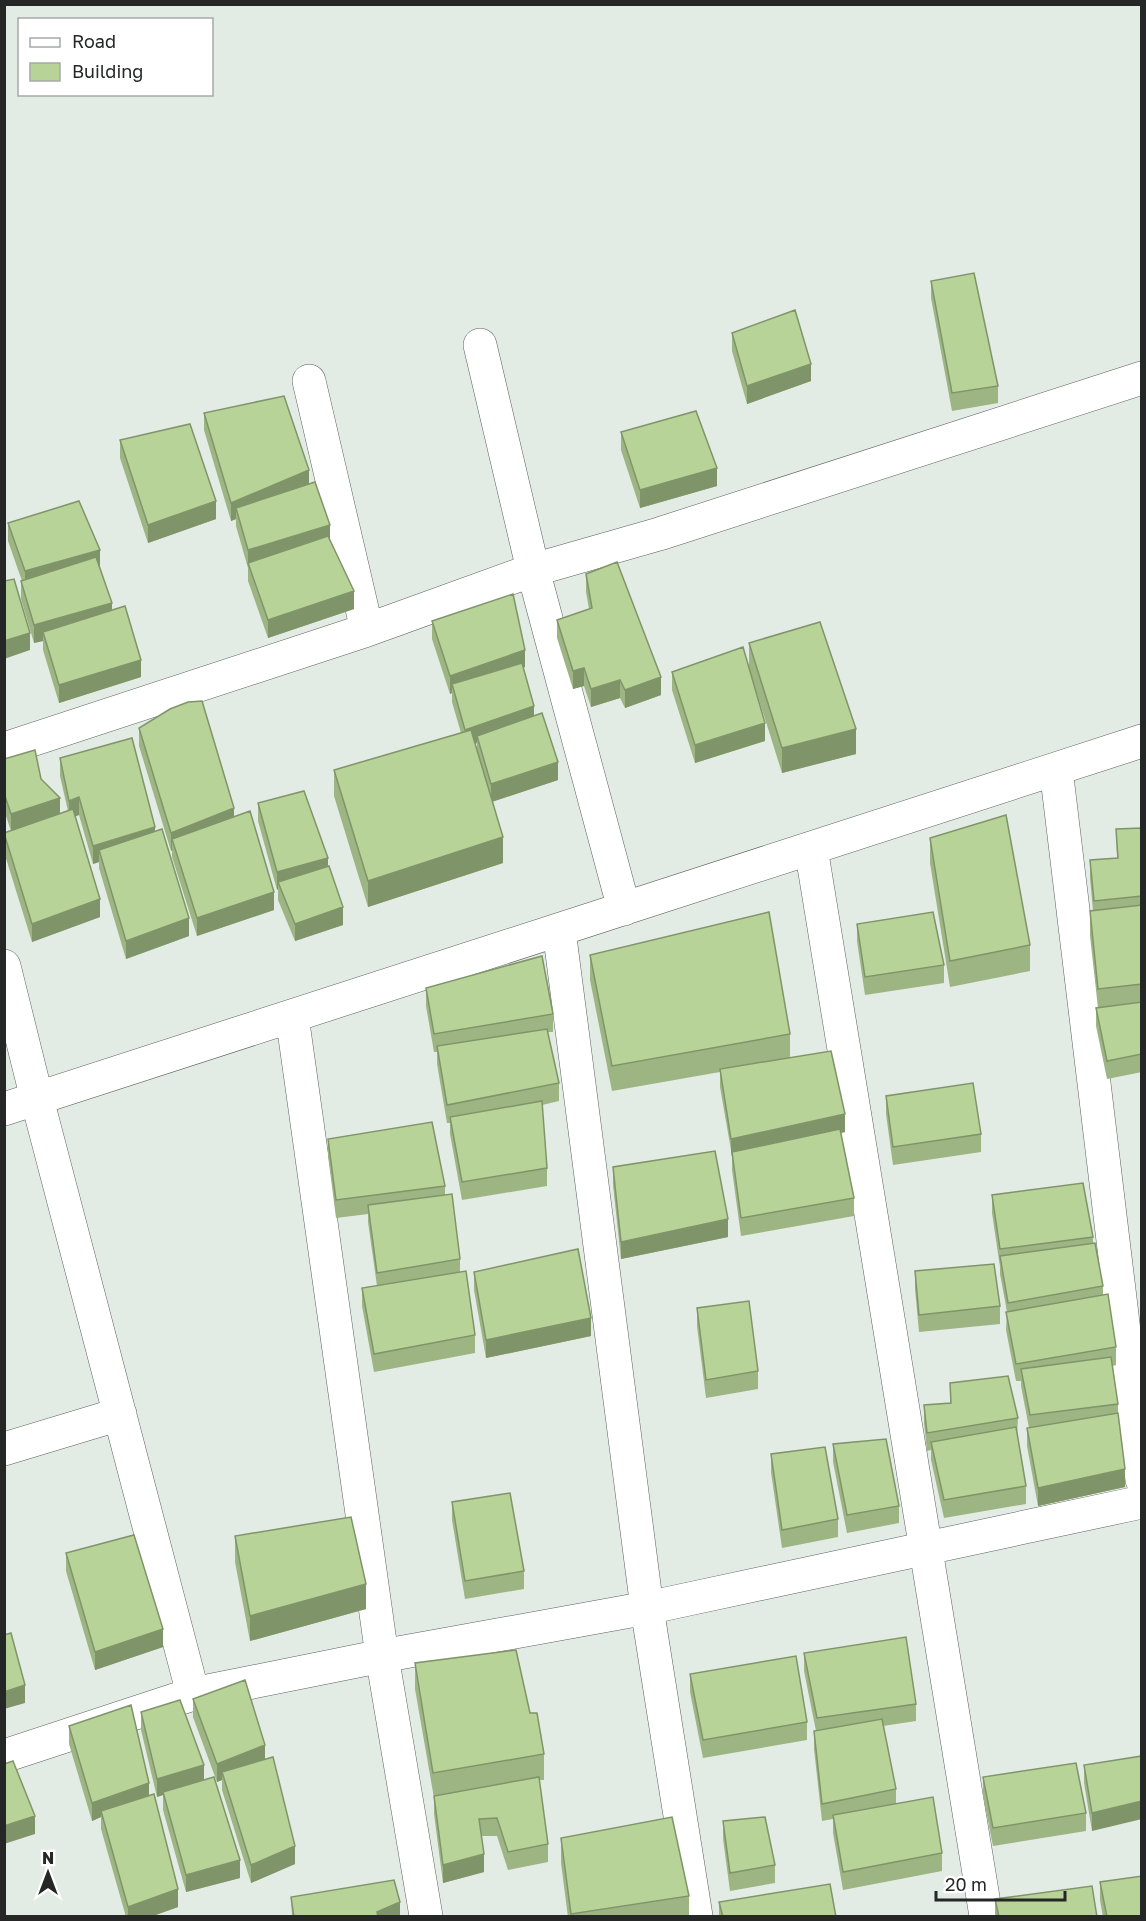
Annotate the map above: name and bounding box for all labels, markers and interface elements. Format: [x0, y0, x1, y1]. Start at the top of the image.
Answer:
legend [18, 18, 213, 96]
text: Road [72, 30, 116, 52]
text: Building [72, 60, 143, 82]
north arrow [18, 1843, 78, 1903]
text: N [42, 1848, 54, 1868]
scale bar [936, 1864, 1065, 1902]
text: 20 m [945, 1873, 987, 1895]

